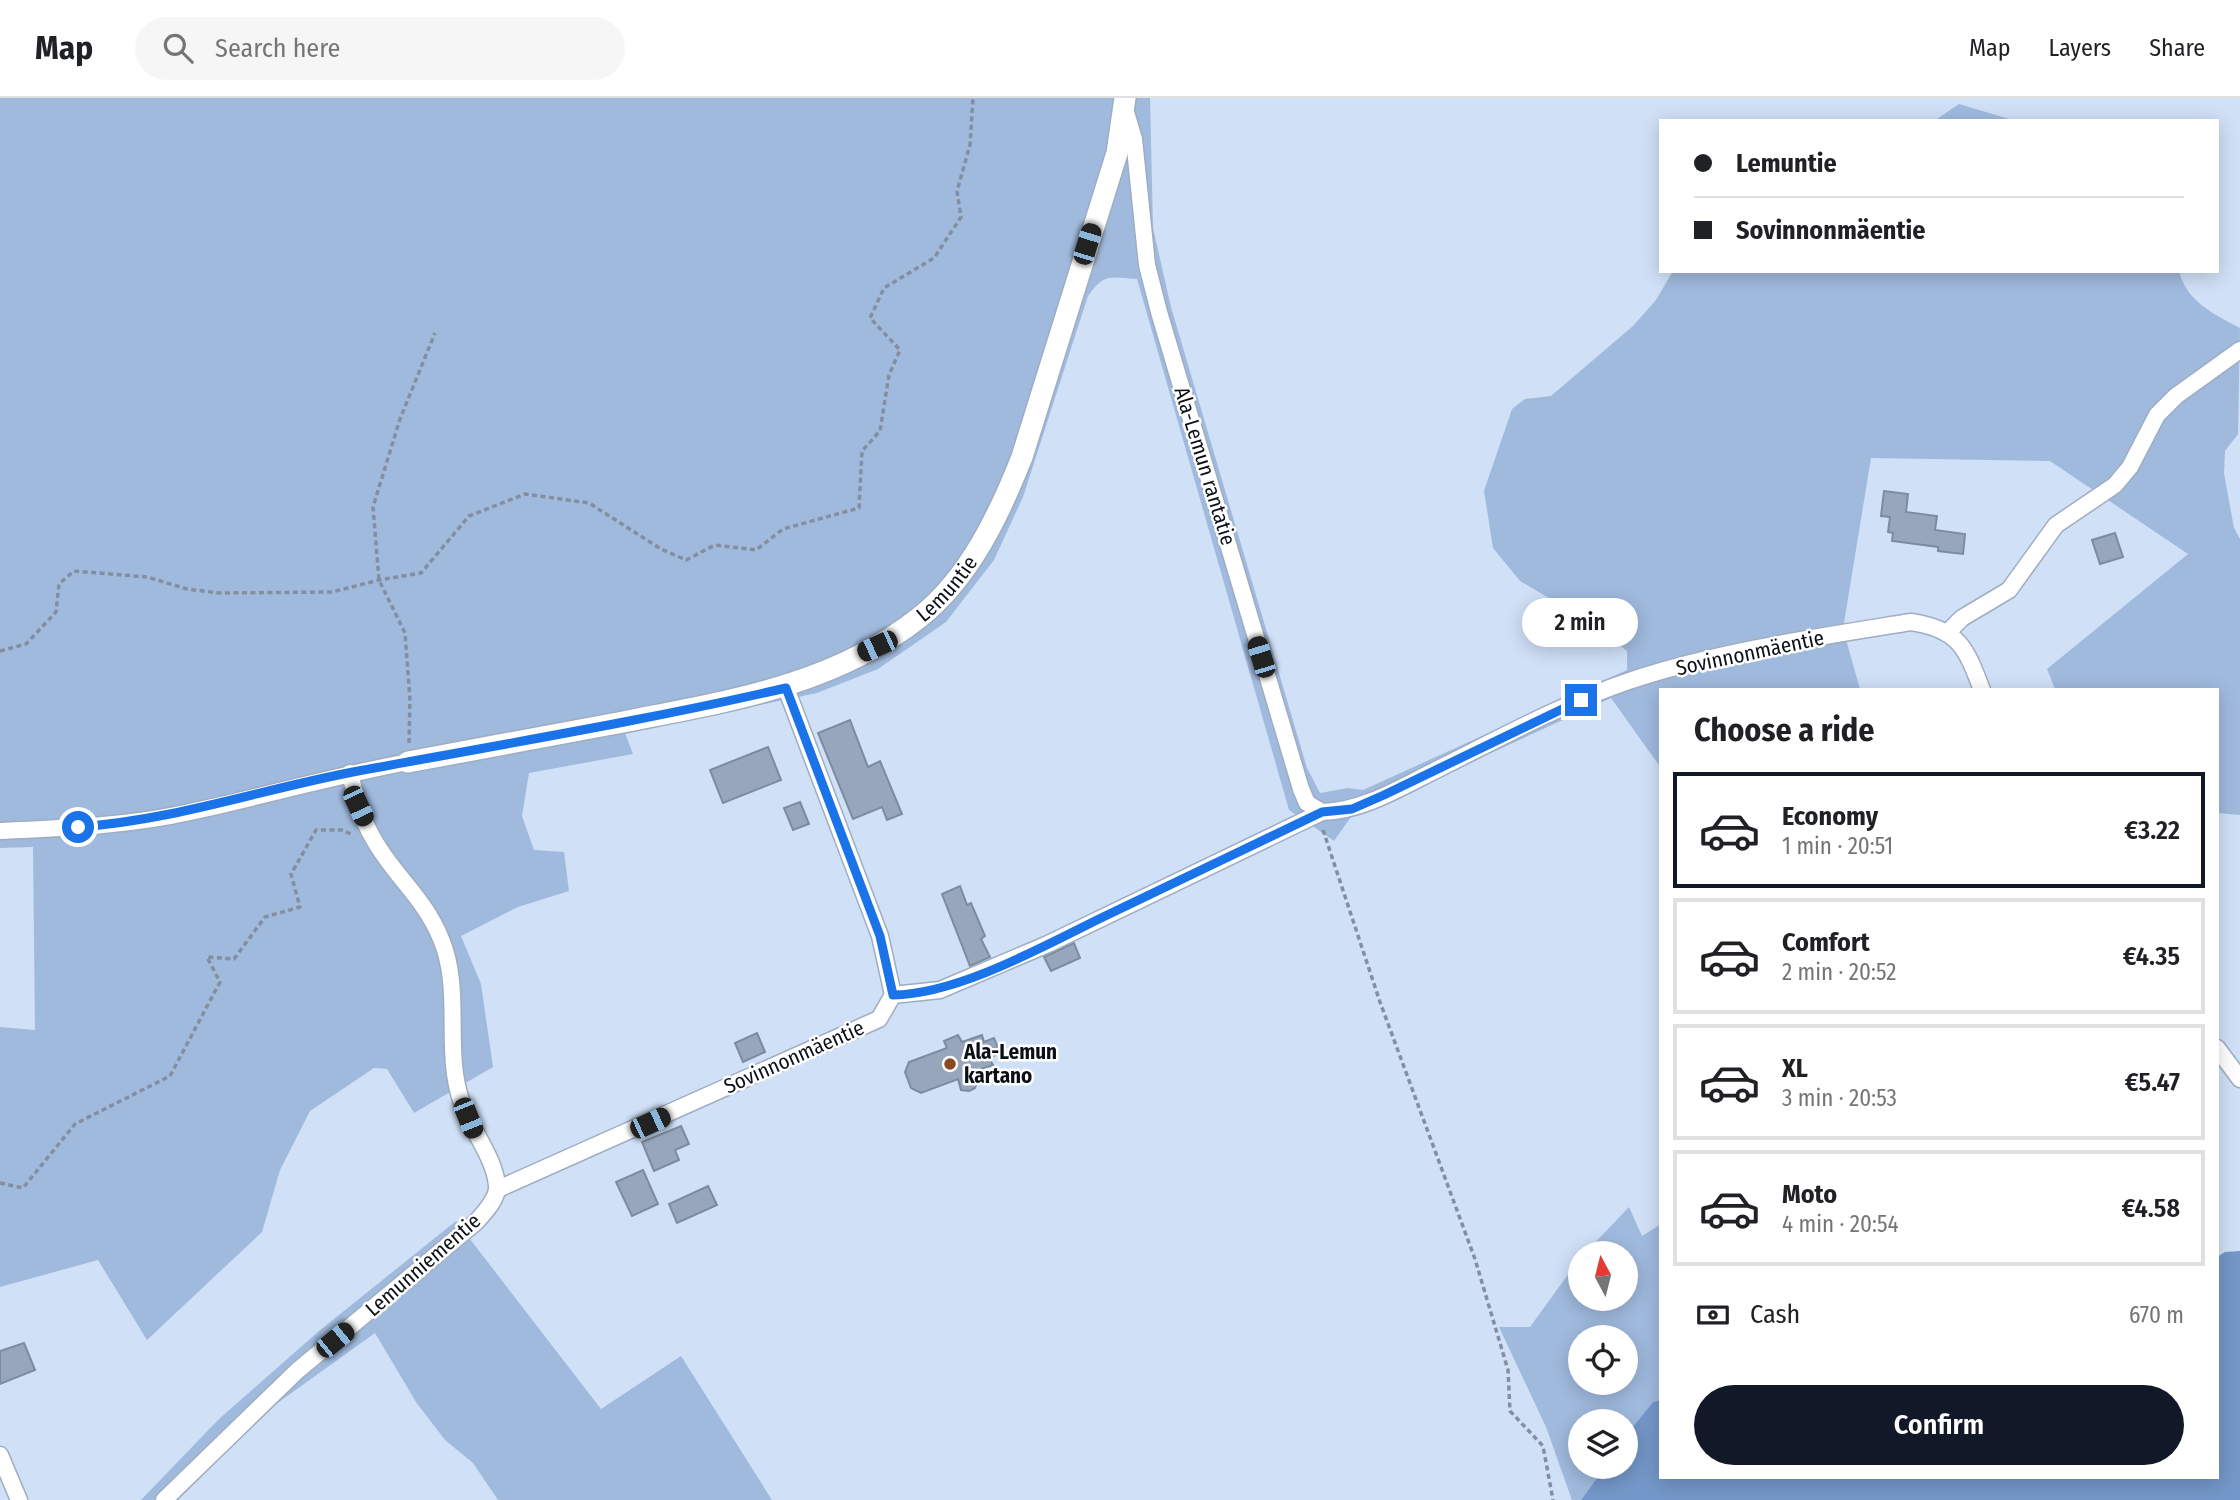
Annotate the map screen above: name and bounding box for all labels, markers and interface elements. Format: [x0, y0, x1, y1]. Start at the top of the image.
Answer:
search box [135, 17, 625, 80]
text: Map [35, 28, 93, 68]
icon: search [159, 29, 197, 67]
text: Search here [215, 33, 340, 64]
text: Map [1969, 34, 2011, 62]
text: Layers [2049, 34, 2111, 62]
text: Share [2149, 34, 2205, 62]
text: Lemuntie [1736, 148, 1837, 179]
text: Sovinnonmäentie [1736, 215, 1926, 246]
car [1071, 221, 1104, 267]
street label: Ala-Lemun rantatie [1169, 384, 1241, 548]
street label: Lemuntie [911, 551, 983, 628]
callout: 2 min [1523, 598, 1639, 648]
text: 2 min [1554, 608, 1606, 636]
street label: Sovinnonmäentie [1674, 625, 1826, 681]
car [854, 628, 901, 664]
car [1245, 634, 1278, 680]
route end [1565, 684, 1597, 716]
text: Choose a ride [1694, 711, 1875, 749]
car [340, 783, 377, 829]
icon: car [1698, 799, 1761, 862]
text: Economy [1782, 801, 1878, 832]
route start [62, 811, 94, 843]
text: €3.22 [2124, 815, 2180, 846]
text: 1 min · 20:51 [1782, 832, 1893, 860]
icon: car [1698, 925, 1761, 988]
text: Comfort [1782, 927, 1870, 958]
text: €4.35 [2123, 941, 2180, 972]
text: 2 min · 20:52 [1782, 958, 1896, 986]
street label: Sovinnonmäentie [720, 1014, 868, 1100]
place label: Ala-Lemun kartano [963, 1039, 1057, 1089]
icon: car [1698, 1051, 1761, 1114]
text: XL [1782, 1053, 1808, 1084]
marker: Ala-Lemun kartano [942, 1056, 958, 1072]
text: €5.47 [2125, 1067, 2180, 1098]
text: 3 min · 20:53 [1782, 1084, 1897, 1112]
car [451, 1095, 486, 1141]
car [627, 1105, 674, 1141]
icon: car [1698, 1177, 1761, 1240]
text: Moto [1782, 1179, 1837, 1210]
text: €4.58 [2122, 1193, 2180, 1224]
street label: Lemunniementie [360, 1208, 486, 1322]
text: 4 min · 20:54 [1782, 1210, 1899, 1238]
north arrow [1568, 1241, 1638, 1311]
map controls [1568, 1241, 1638, 1479]
icon: cash [1694, 1296, 1732, 1334]
text: Cash [1750, 1299, 1800, 1330]
text: 670 m [2129, 1301, 2184, 1329]
car [313, 1319, 358, 1361]
button: locate [1568, 1325, 1638, 1395]
button: Confirm [1694, 1385, 2184, 1465]
button: layers [1568, 1409, 1638, 1479]

